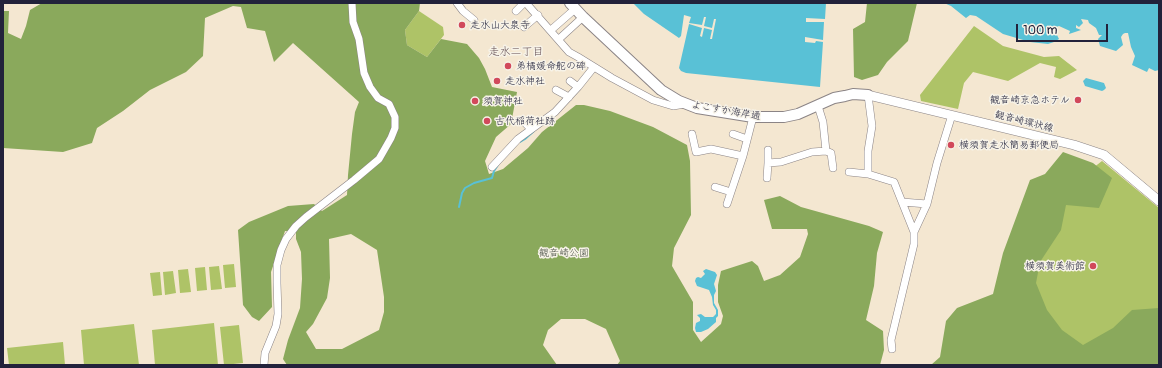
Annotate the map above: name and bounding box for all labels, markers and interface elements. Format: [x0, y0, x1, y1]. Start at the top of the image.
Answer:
scale bar [1018, 16, 1110, 42]
place label: 走水山大泉寺 [470, 19, 530, 31]
marker: 走水山大泉寺 [457, 20, 467, 30]
text: 100 m [1023, 23, 1057, 38]
district label: 走水二丁目 [489, 45, 543, 59]
place label: 弟橘媛命舵の碑 [516, 60, 586, 72]
marker: 弟橘媛命舵の碑 [503, 61, 513, 71]
place label: 走水神社 [505, 75, 545, 87]
marker: 走水神社 [492, 76, 502, 86]
place label: 観音崎京急ホテル [990, 94, 1070, 106]
place label: 須賀神社 [483, 95, 523, 107]
marker: 観音崎京急ホテル [1073, 95, 1083, 105]
marker: 須賀神社 [470, 96, 480, 106]
street label: よこすか海岸通 [690, 99, 762, 123]
street label: 観音崎環状線 [993, 109, 1055, 135]
place label: 古代稲荷社跡 [495, 115, 555, 127]
marker: 古代稲荷社跡 [482, 116, 492, 126]
place label: 横須賀走水簡易郵便局 [959, 139, 1059, 151]
marker: 横須賀走水簡易郵便局 [946, 140, 956, 150]
park label: 観音崎公園 [539, 247, 589, 259]
place label: 横須賀美術館 [1025, 260, 1085, 272]
marker: 横須賀美術館 [1088, 261, 1098, 271]

